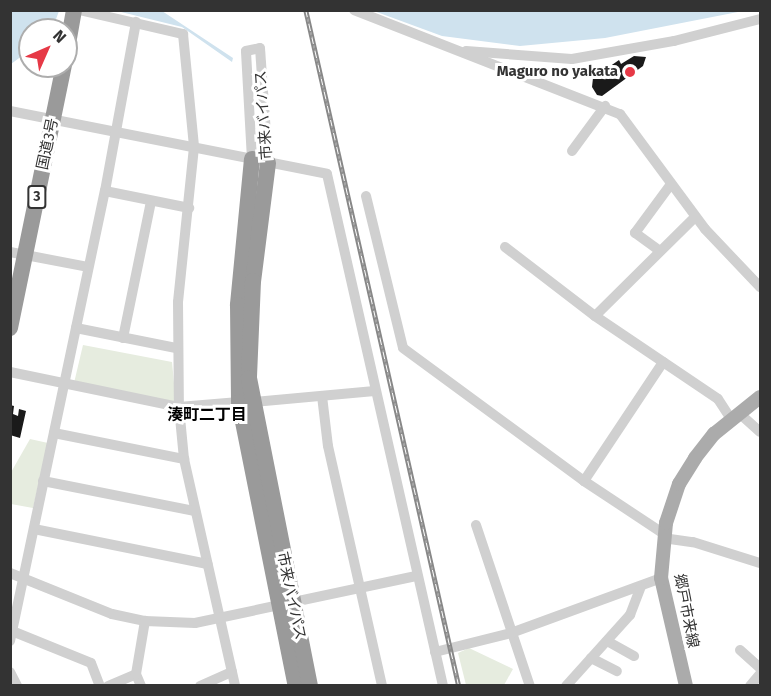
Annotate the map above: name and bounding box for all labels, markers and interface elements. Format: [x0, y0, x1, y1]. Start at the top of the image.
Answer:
north arrow [18, 18, 78, 78]
text: N [49, 26, 70, 47]
place label: Maguro no yakata [497, 63, 618, 81]
marker: Maguro no yakata [623, 65, 637, 79]
street label: 市来バイパス [252, 69, 276, 161]
street label: 国道3号 [34, 116, 62, 172]
road number: 3 [26, 186, 48, 208]
district label: 湊町二丁目 [167, 405, 247, 425]
street label: 市来バイパス [273, 550, 309, 642]
street label: 郷戸市来線 [670, 572, 702, 650]

